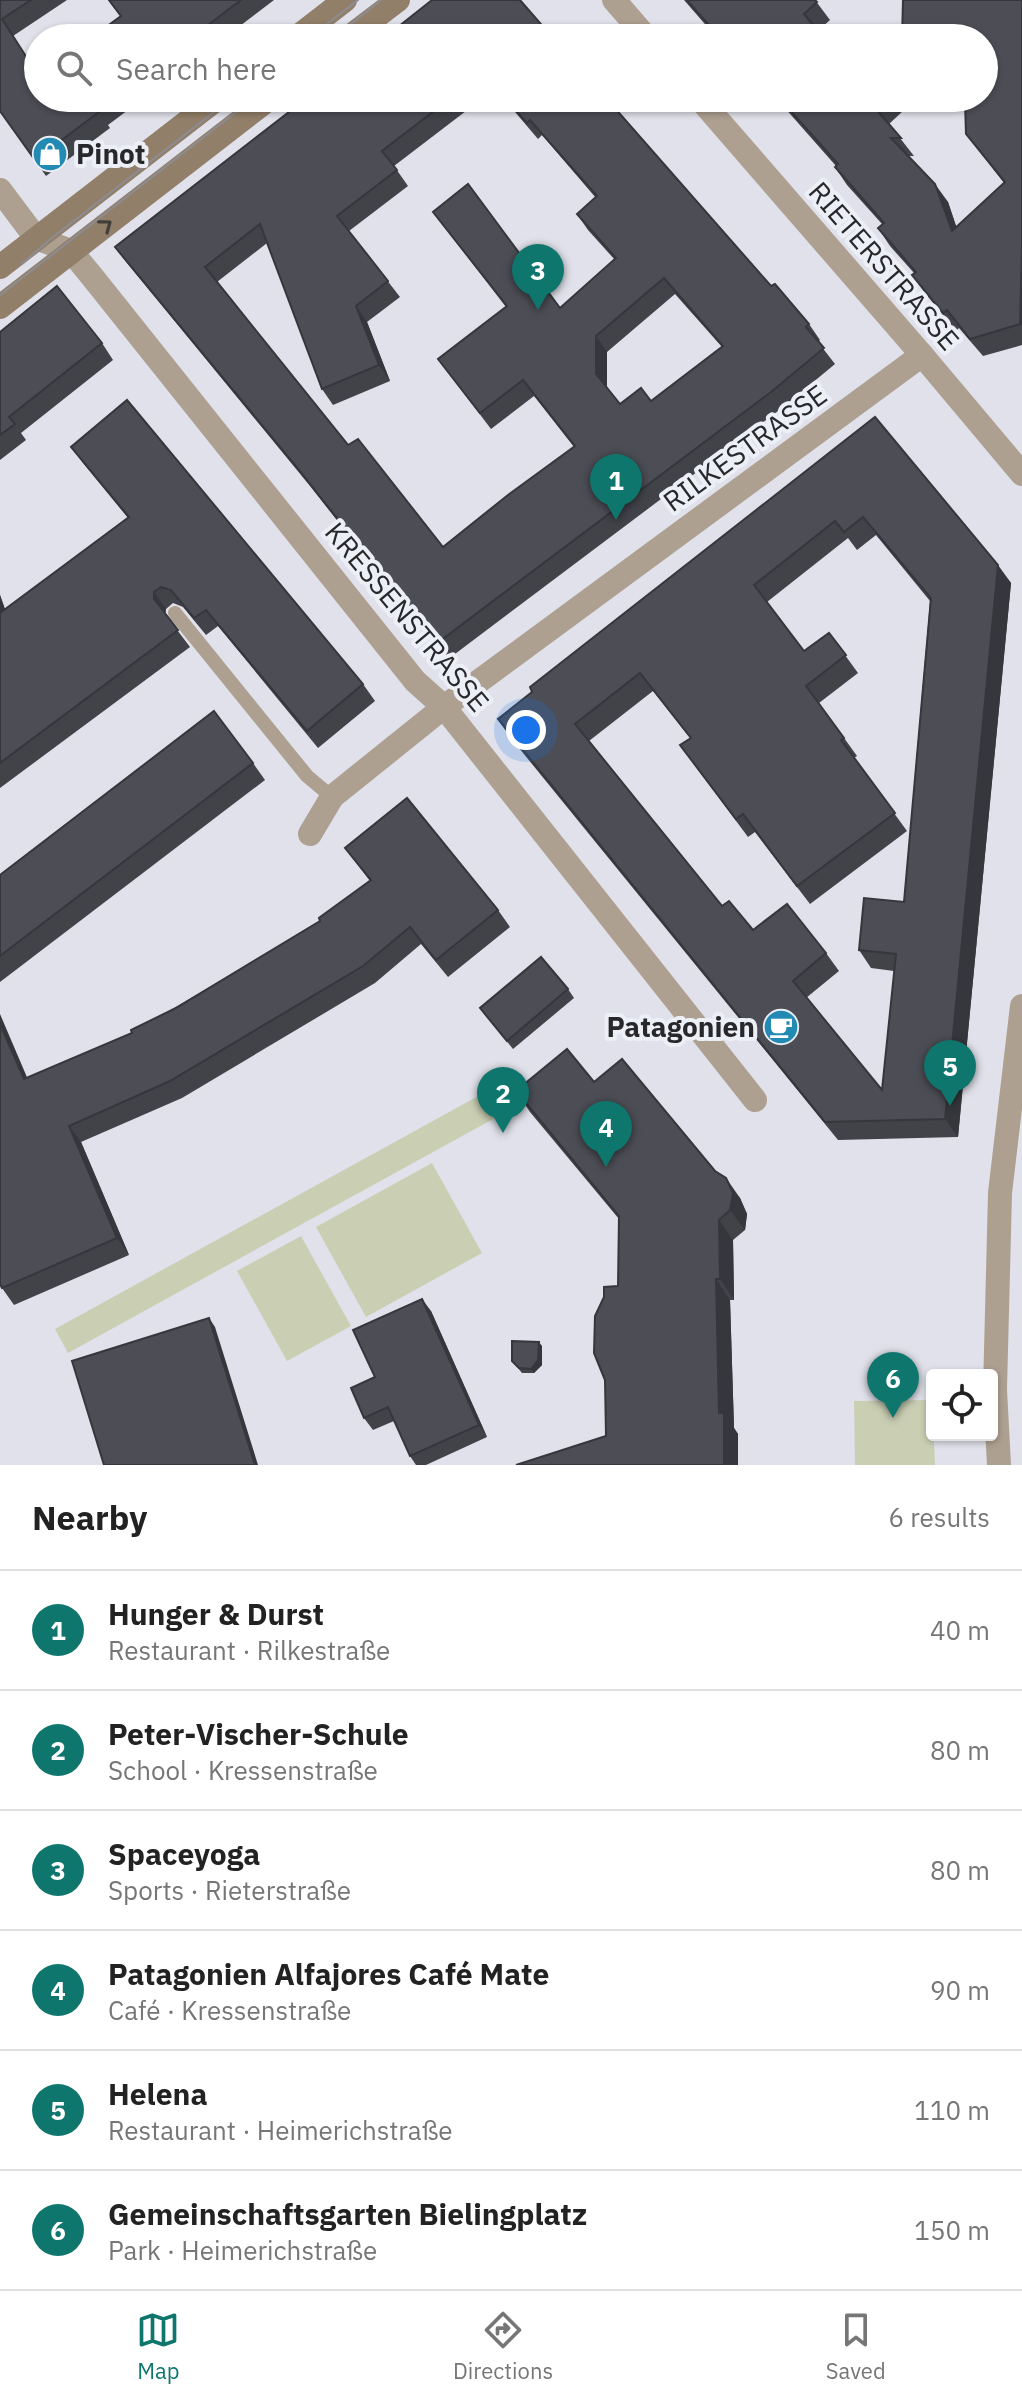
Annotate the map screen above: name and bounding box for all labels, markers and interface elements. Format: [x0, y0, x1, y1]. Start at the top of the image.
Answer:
search box [24, 24, 998, 112]
icon: search [52, 46, 96, 90]
text: Search here [116, 49, 277, 88]
shop icon: Pinot [31, 135, 69, 173]
place label: Pinot [76, 135, 145, 172]
street label: RIETERSTRASSE [801, 174, 968, 358]
one-way arrow [97, 220, 112, 234]
pin: 3 [512, 244, 564, 310]
street label: RILKESTRASSE [656, 376, 834, 519]
pin: 1 [590, 454, 642, 520]
street label: KRESSENSTRASSE [317, 514, 498, 719]
your location [506, 710, 546, 750]
place label: Patagonien [606, 1008, 755, 1045]
cafe icon: Patagonien [762, 1008, 800, 1046]
pin: 5 [924, 1040, 976, 1106]
pin: 2 [477, 1067, 529, 1133]
pin: 4 [580, 1101, 632, 1167]
pin: 6 [867, 1352, 919, 1418]
map controls [926, 1369, 998, 1441]
button: locate [926, 1369, 998, 1441]
text: Nearby [32, 1495, 147, 1539]
text: 6 results [888, 1500, 990, 1534]
text: Hunger & Durst [108, 1594, 324, 1633]
text: 1 [50, 1613, 66, 1647]
text: 40 m [930, 1613, 990, 1647]
text: Restaurant · Rilkestraße [108, 1633, 390, 1667]
text: Peter-Vischer-Schule [108, 1714, 409, 1753]
text: 2 [50, 1733, 66, 1767]
text: 80 m [930, 1733, 990, 1767]
text: School · Kressenstraße [108, 1753, 378, 1787]
text: Spaceyoga [108, 1834, 260, 1873]
text: 3 [50, 1853, 66, 1887]
text: 80 m [930, 1853, 990, 1887]
text: Sports · Rieterstraße [108, 1873, 351, 1907]
text: Patagonien Alfajores Café Mate [108, 1954, 549, 1993]
text: 4 [50, 1973, 66, 2007]
text: 90 m [930, 1973, 990, 2007]
text: Café · Kressenstraße [108, 1993, 351, 2027]
text: Helena [108, 2074, 207, 2113]
text: 5 [50, 2093, 66, 2127]
text: 110 m [914, 2093, 990, 2127]
text: Restaurant · Heimerichstraße [108, 2113, 453, 2147]
text: Gemeinschaftsgarten Bielingplatz [108, 2194, 587, 2233]
text: 6 [50, 2213, 66, 2247]
text: 150 m [914, 2213, 990, 2247]
text: Park · Heimerichstraße [108, 2233, 377, 2267]
tab: Map [136, 2308, 180, 2385]
tab: Directions [453, 2308, 553, 2385]
tab: Saved [826, 2308, 886, 2385]

